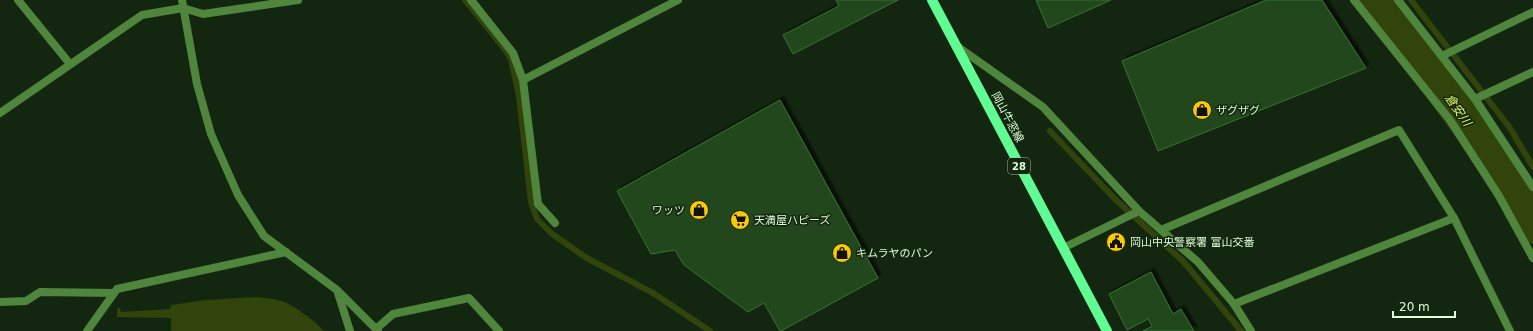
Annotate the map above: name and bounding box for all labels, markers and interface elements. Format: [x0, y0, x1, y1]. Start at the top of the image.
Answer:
street label: 岡山牛窓線 [989, 90, 1026, 145]
water label: 倉安川 [1442, 91, 1475, 130]
shop icon: ザグザグ [1191, 99, 1213, 121]
place label: ザグザグ [1216, 104, 1260, 117]
road number: 28 [1008, 158, 1030, 174]
shop icon: ワッツ [688, 199, 710, 221]
place label: ワッツ [652, 204, 685, 217]
supermarket icon: 天満屋ハピーズ [729, 209, 751, 231]
place label: 天満屋ハピーズ [754, 214, 830, 227]
public building icon: 岡山中央警察署 富山交番 [1105, 231, 1127, 253]
place label: 岡山中央警察署 富山交番 [1130, 236, 1255, 249]
shop icon: キムラヤのパン [831, 242, 853, 264]
place label: キムラヤのパン [856, 247, 933, 260]
scale bar [1393, 293, 1455, 319]
text: 20 m [1399, 300, 1430, 314]

